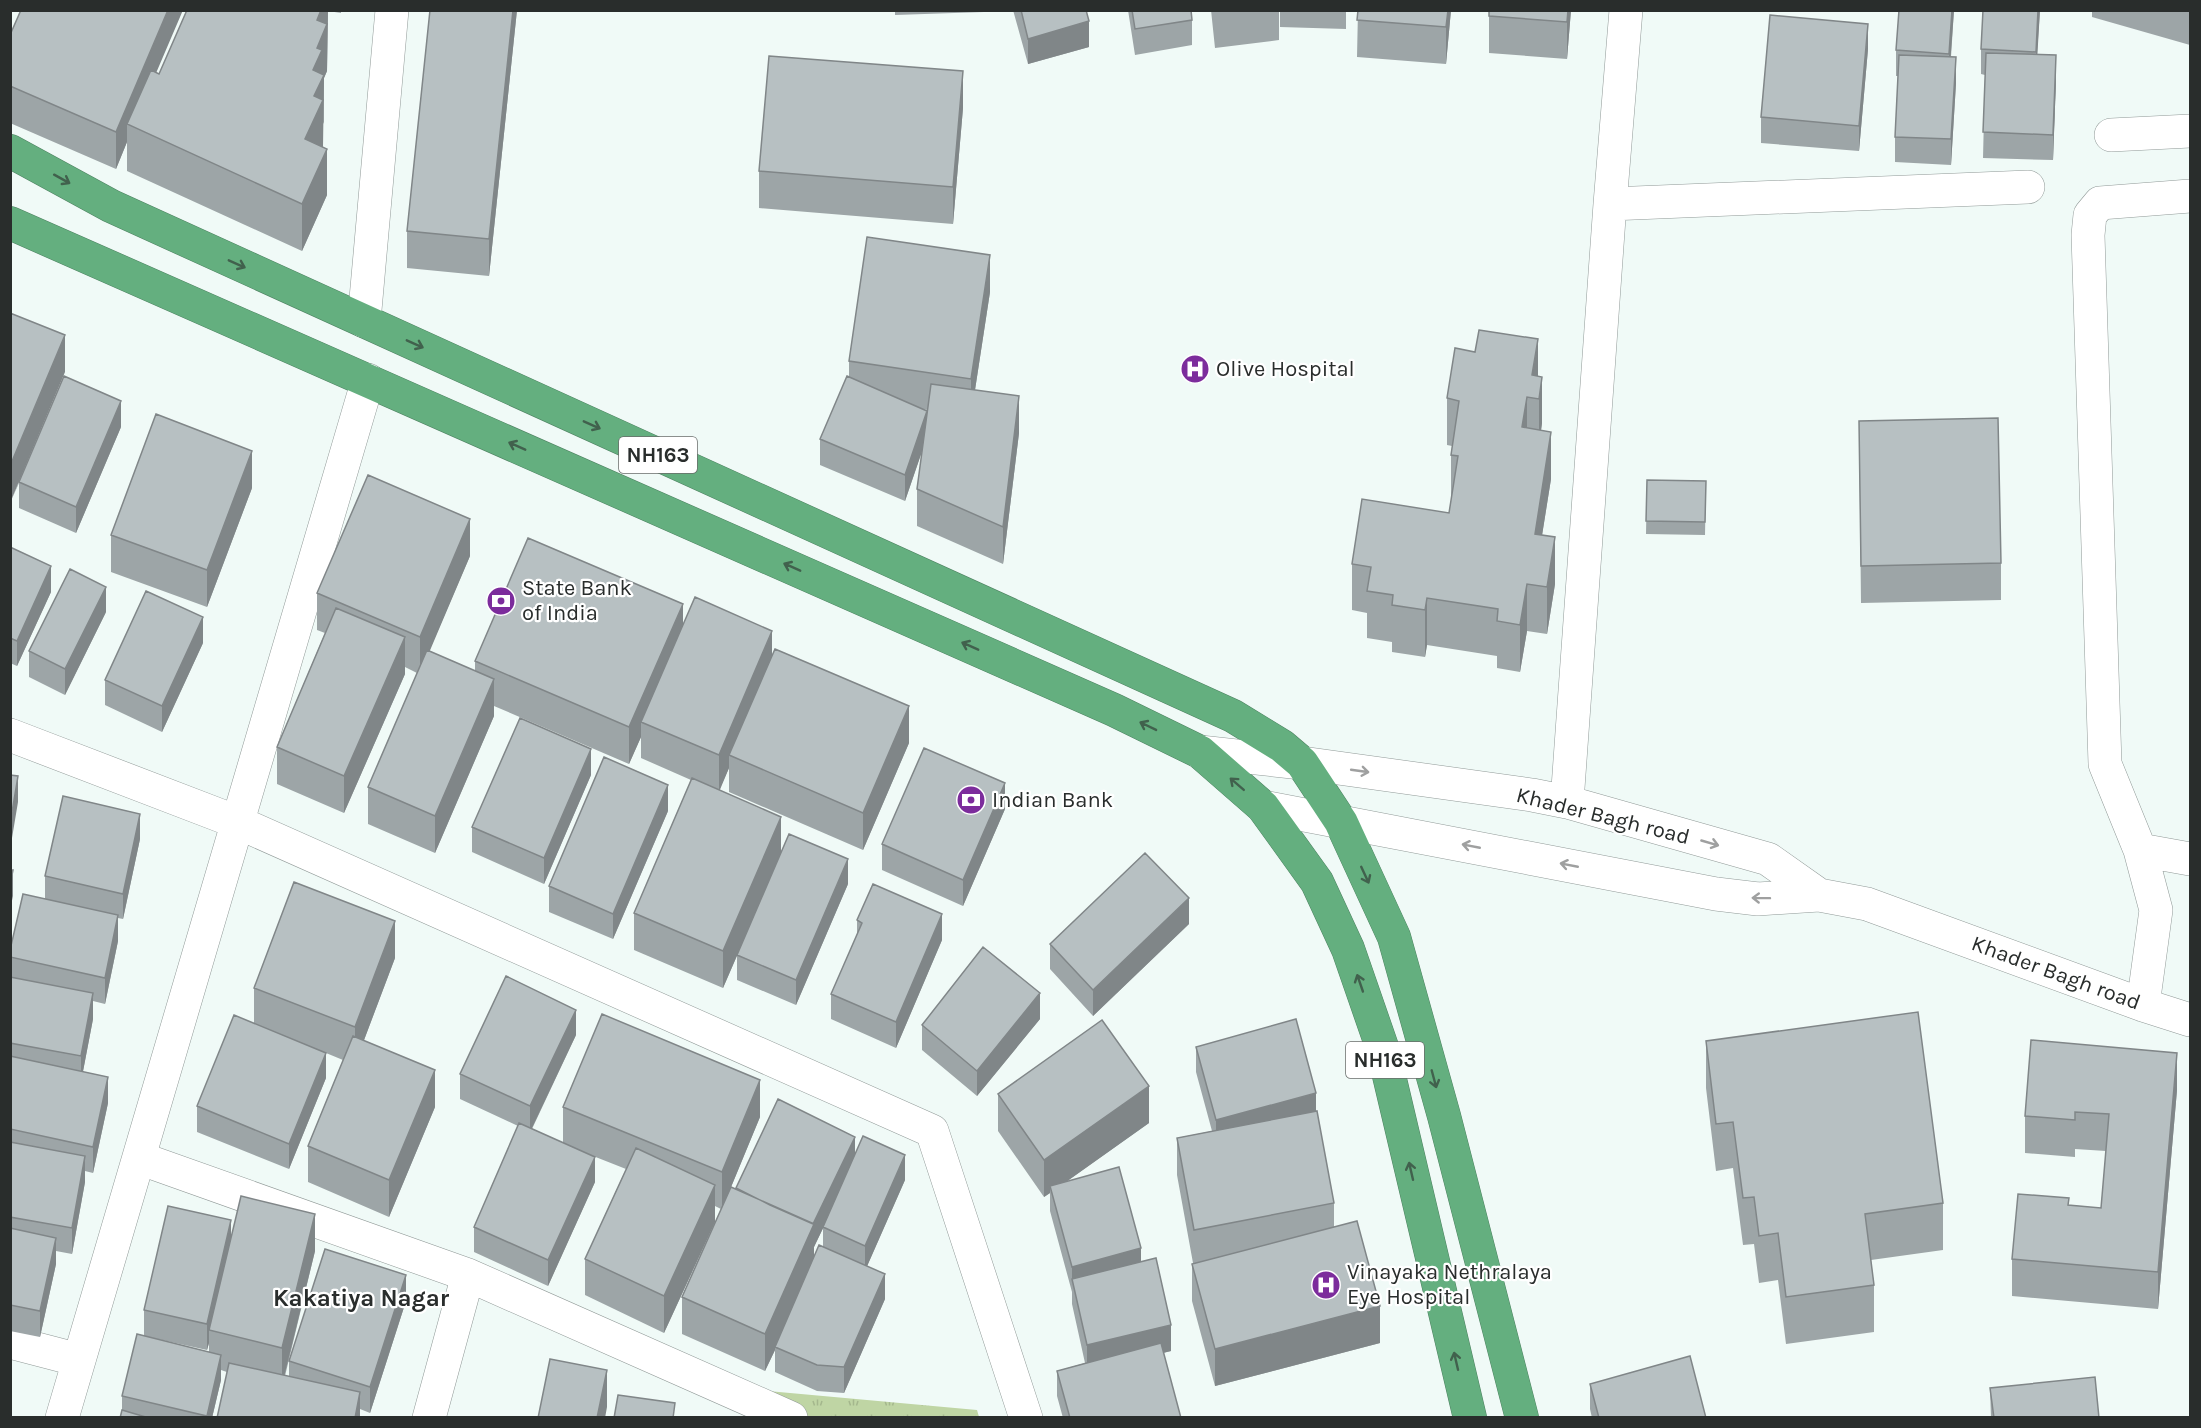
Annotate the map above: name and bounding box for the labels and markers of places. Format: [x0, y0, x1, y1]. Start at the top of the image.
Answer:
hospital icon: Olive Hospital [1179, 353, 1211, 385]
place label: Olive Hospital [1216, 356, 1355, 382]
place label: State Bank of India [522, 575, 632, 626]
bank icon: State Bank of India [485, 585, 517, 617]
bank icon: Indian Bank [955, 784, 987, 816]
place label: Indian Bank [992, 787, 1113, 813]
place label: Vinayaka Nethralaya Eye Hospital [1347, 1259, 1552, 1310]
hospital icon: Vinayaka Nethralaya Eye Hospital [1310, 1269, 1342, 1301]

